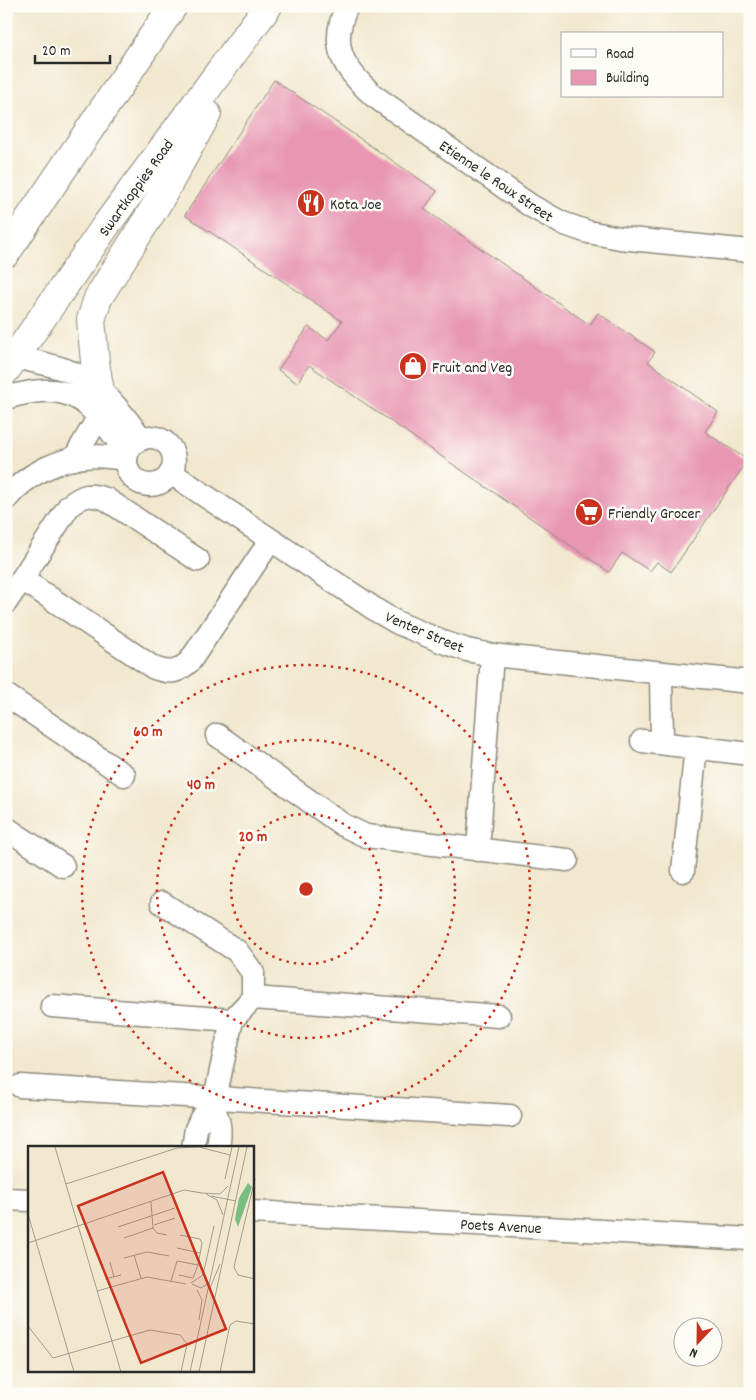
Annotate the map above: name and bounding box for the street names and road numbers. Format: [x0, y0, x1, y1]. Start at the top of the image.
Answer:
street label: Swartkoppies Road [94, 135, 180, 242]
street label: Etienne le Roux Street [434, 135, 557, 229]
street label: Venter Street [381, 606, 467, 660]
street label: Poets Avenue [460, 1214, 542, 1241]

